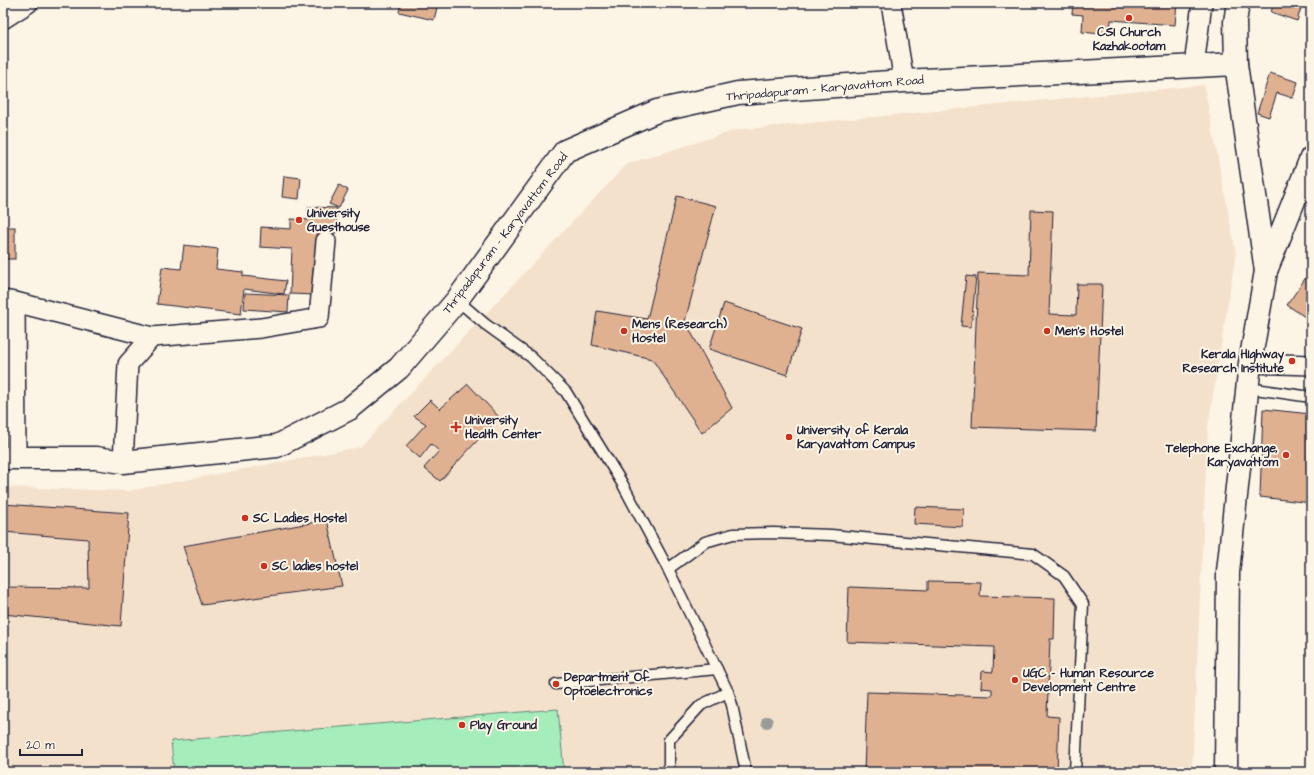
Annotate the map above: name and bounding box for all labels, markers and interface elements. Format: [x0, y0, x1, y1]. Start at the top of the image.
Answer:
marker: CSI Church Kazhakootam [1124, 13, 1134, 23]
place label: CSI Church Kazhakootam [1093, 24, 1166, 55]
street label: Thripadapuram - Karyavattom Road [726, 71, 925, 107]
street label: Thripadapuram - Karyavattom Road [439, 149, 573, 318]
place label: University Guesthouse [306, 205, 371, 236]
marker: University Guesthouse [294, 215, 304, 225]
place label: Mens (Research) Hostel [632, 316, 728, 347]
place label: Men's Hostel [1055, 323, 1124, 340]
marker: Mens (Research) Hostel [619, 326, 629, 336]
marker: Men's Hostel [1042, 326, 1052, 336]
place label: Kerala HIghway Research Institute [1183, 346, 1284, 377]
marker: Kerala HIghway Research Institute [1287, 356, 1297, 366]
place label: University Health Center [464, 412, 542, 443]
marker: University Health Center [450, 421, 462, 433]
place label: University of Kerala Karyavattom Campus [796, 422, 915, 454]
marker: University of Kerala Karyavattom Campus [784, 432, 794, 442]
place label: Telephone Exchange, Karyavattom [1165, 440, 1279, 472]
marker: Telephone Exchange, Karyavattom [1281, 450, 1291, 460]
place label: SC Ladies Hostel [252, 510, 347, 527]
marker: SC Ladies Hostel [240, 513, 250, 523]
place label: SC ladies hostel [271, 558, 358, 575]
marker: SC ladies hostel [259, 561, 269, 571]
place label: UGC - Human Resource Development Centre [1022, 665, 1155, 697]
place label: Department Of Optoelectronics [564, 669, 652, 701]
marker: UGC - Human Resource Development Centre [1010, 675, 1020, 685]
marker: Department Of Optoelectronics [551, 679, 561, 689]
place label: Play Ground [470, 717, 538, 735]
marker: Play Ground [457, 720, 467, 730]
scale bar [20, 731, 82, 757]
text: 20 m [26, 737, 55, 754]

